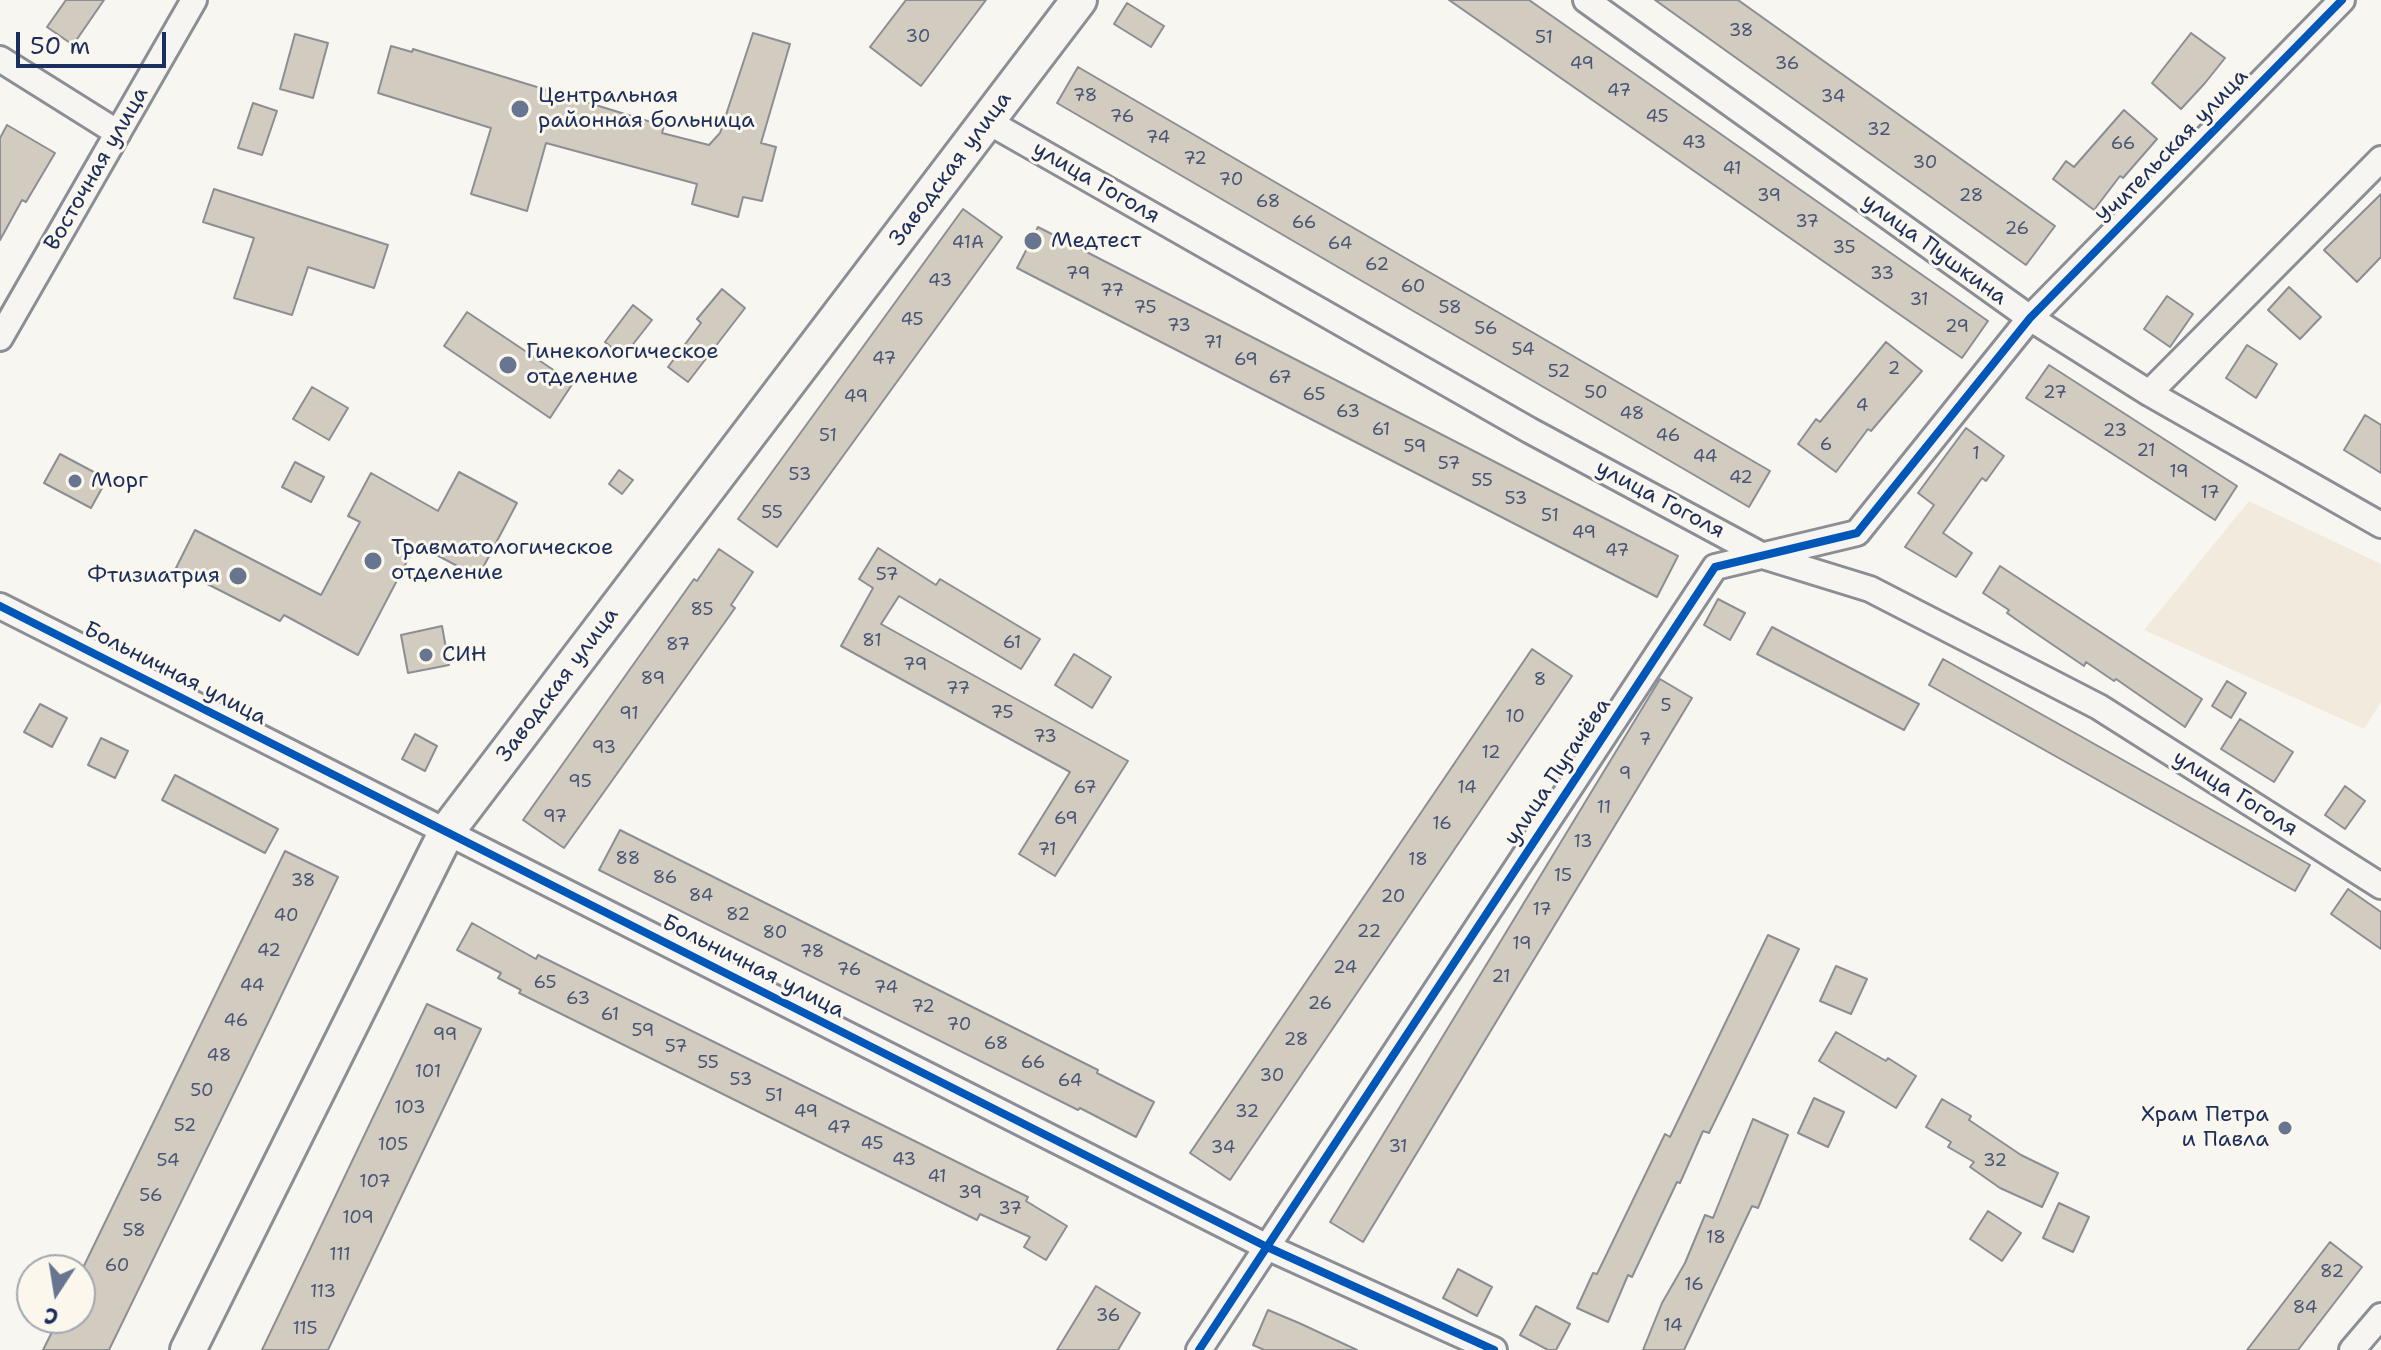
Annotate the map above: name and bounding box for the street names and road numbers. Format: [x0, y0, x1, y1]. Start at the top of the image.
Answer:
street label: Учительская улица [2092, 64, 2254, 230]
street label: Восточная улица [39, 82, 155, 256]
street label: Заводская улица [884, 87, 1018, 251]
street label: улица Гоголя [1028, 136, 1164, 230]
street label: улица Пушкина [1856, 189, 2012, 311]
street label: улица Гоголя [1591, 455, 1729, 545]
street label: Заводская улица [491, 603, 625, 767]
street label: Больничная улица [79, 616, 271, 732]
street label: улица Пугачёва [1499, 693, 1617, 851]
street label: улица Гоголя [2168, 745, 2302, 843]
street label: Больничная улица [657, 909, 849, 1025]

